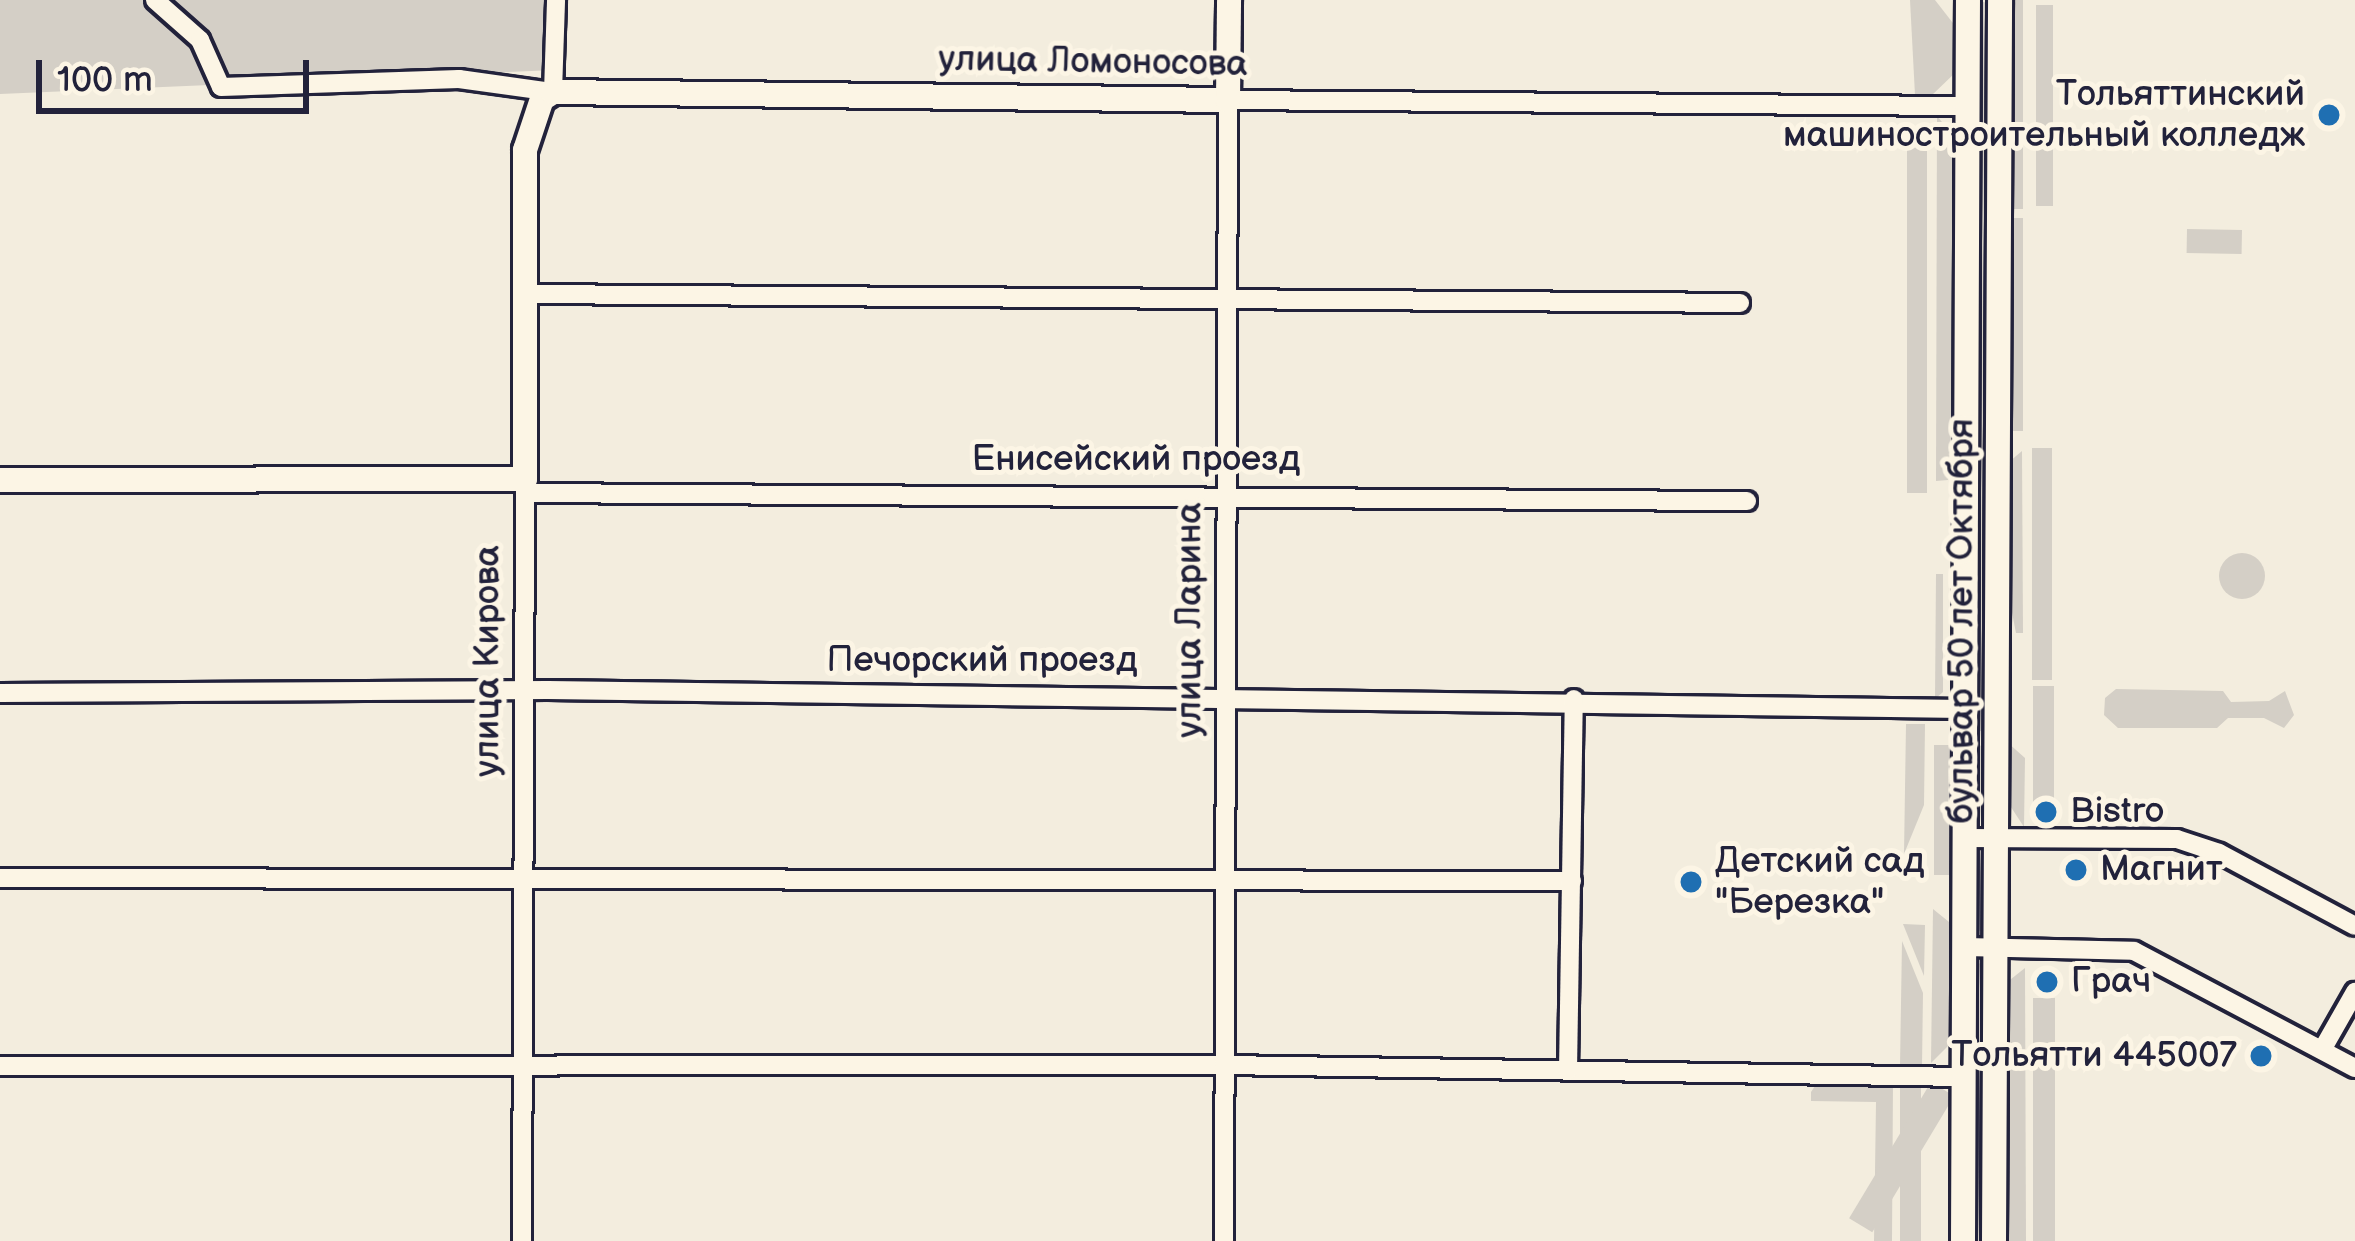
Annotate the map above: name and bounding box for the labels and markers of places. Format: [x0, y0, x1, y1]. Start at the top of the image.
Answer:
place label: Тольяттинский машиностроительный колледж [1783, 72, 2305, 157]
marker: Тольяттинский машиностроительный колледж [2316, 102, 2342, 128]
place label: Bistro [2070, 790, 2165, 834]
marker: Bistro [2033, 799, 2059, 825]
place label: Детский сад "Березка" [1715, 839, 1925, 924]
place label: Магнит [2100, 848, 2223, 892]
marker: Магнит [2063, 857, 2089, 883]
marker: Детский сад "Березка" [1678, 869, 1704, 895]
place label: Грач [2071, 960, 2151, 1004]
marker: Грач [2034, 969, 2060, 995]
place label: Тольятти 445007 [1952, 1034, 2237, 1078]
marker: Тольятти 445007 [2248, 1043, 2274, 1069]

